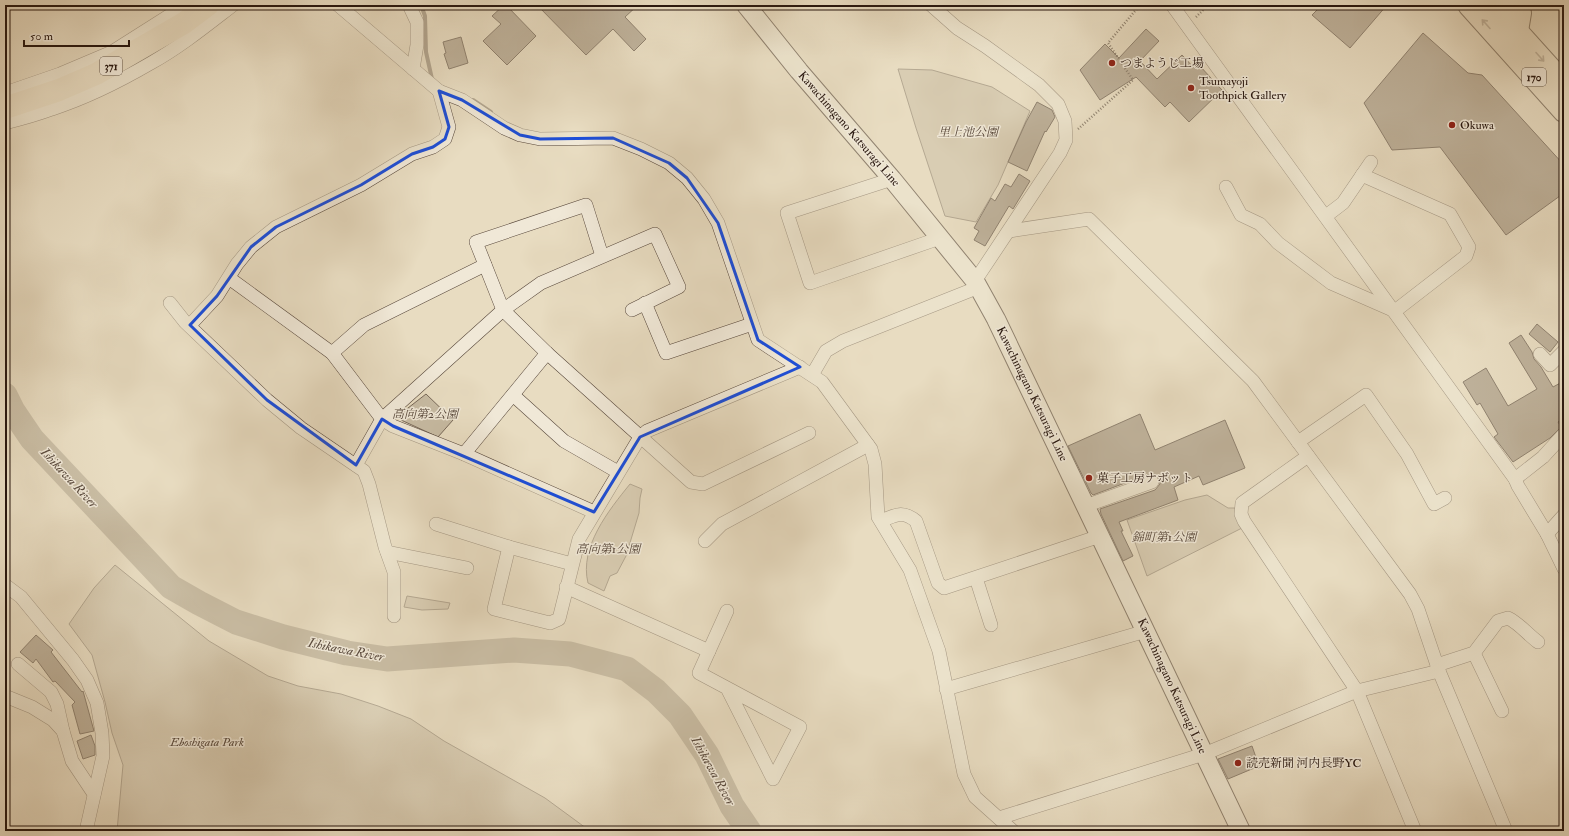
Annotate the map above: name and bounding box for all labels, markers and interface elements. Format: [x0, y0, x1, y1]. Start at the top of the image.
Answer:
one-way arrow [1482, 19, 1491, 29]
scale bar [24, 22, 129, 48]
text: 50 m [30, 29, 54, 44]
one-way arrow [1536, 52, 1545, 63]
place label: つまようじ工場 [1120, 56, 1204, 71]
road number: 371 [100, 57, 122, 75]
marker: つまようじ工場 [1107, 58, 1117, 68]
street label: Kawachinagano Katsuragi Line [795, 68, 903, 190]
road number: 170 [1522, 68, 1546, 86]
place label: Tsumayoji Toothpick Gallery [1199, 74, 1287, 103]
marker: Tsumayoji Toothpick Gallery [1186, 83, 1196, 93]
place label: Okuwa [1460, 118, 1495, 133]
marker: Okuwa [1447, 120, 1457, 130]
park label: 里上池公園 [938, 125, 1000, 140]
street label: Kawachinagano Katsuragi Line [993, 324, 1071, 464]
park label: 高向第2公園 [392, 407, 460, 422]
water label: Ishikawa River [36, 444, 102, 512]
place label: 菓子工房ナボット [1097, 471, 1193, 486]
marker: 菓子工房ナボット [1084, 473, 1094, 483]
park label: 錦町第1公園 [1132, 530, 1198, 545]
park label: 高向第1公園 [576, 542, 642, 557]
street label: Kawachinagano Katsuragi Line [1134, 616, 1210, 756]
water label: Ishikawa River [306, 635, 386, 665]
water label: Ishikawa River [687, 733, 739, 809]
park label: Eboshigata Park [169, 735, 244, 750]
place label: 読売新聞 河内長野YC [1246, 756, 1361, 771]
marker: 読売新聞 河内長野YC [1233, 758, 1243, 768]

